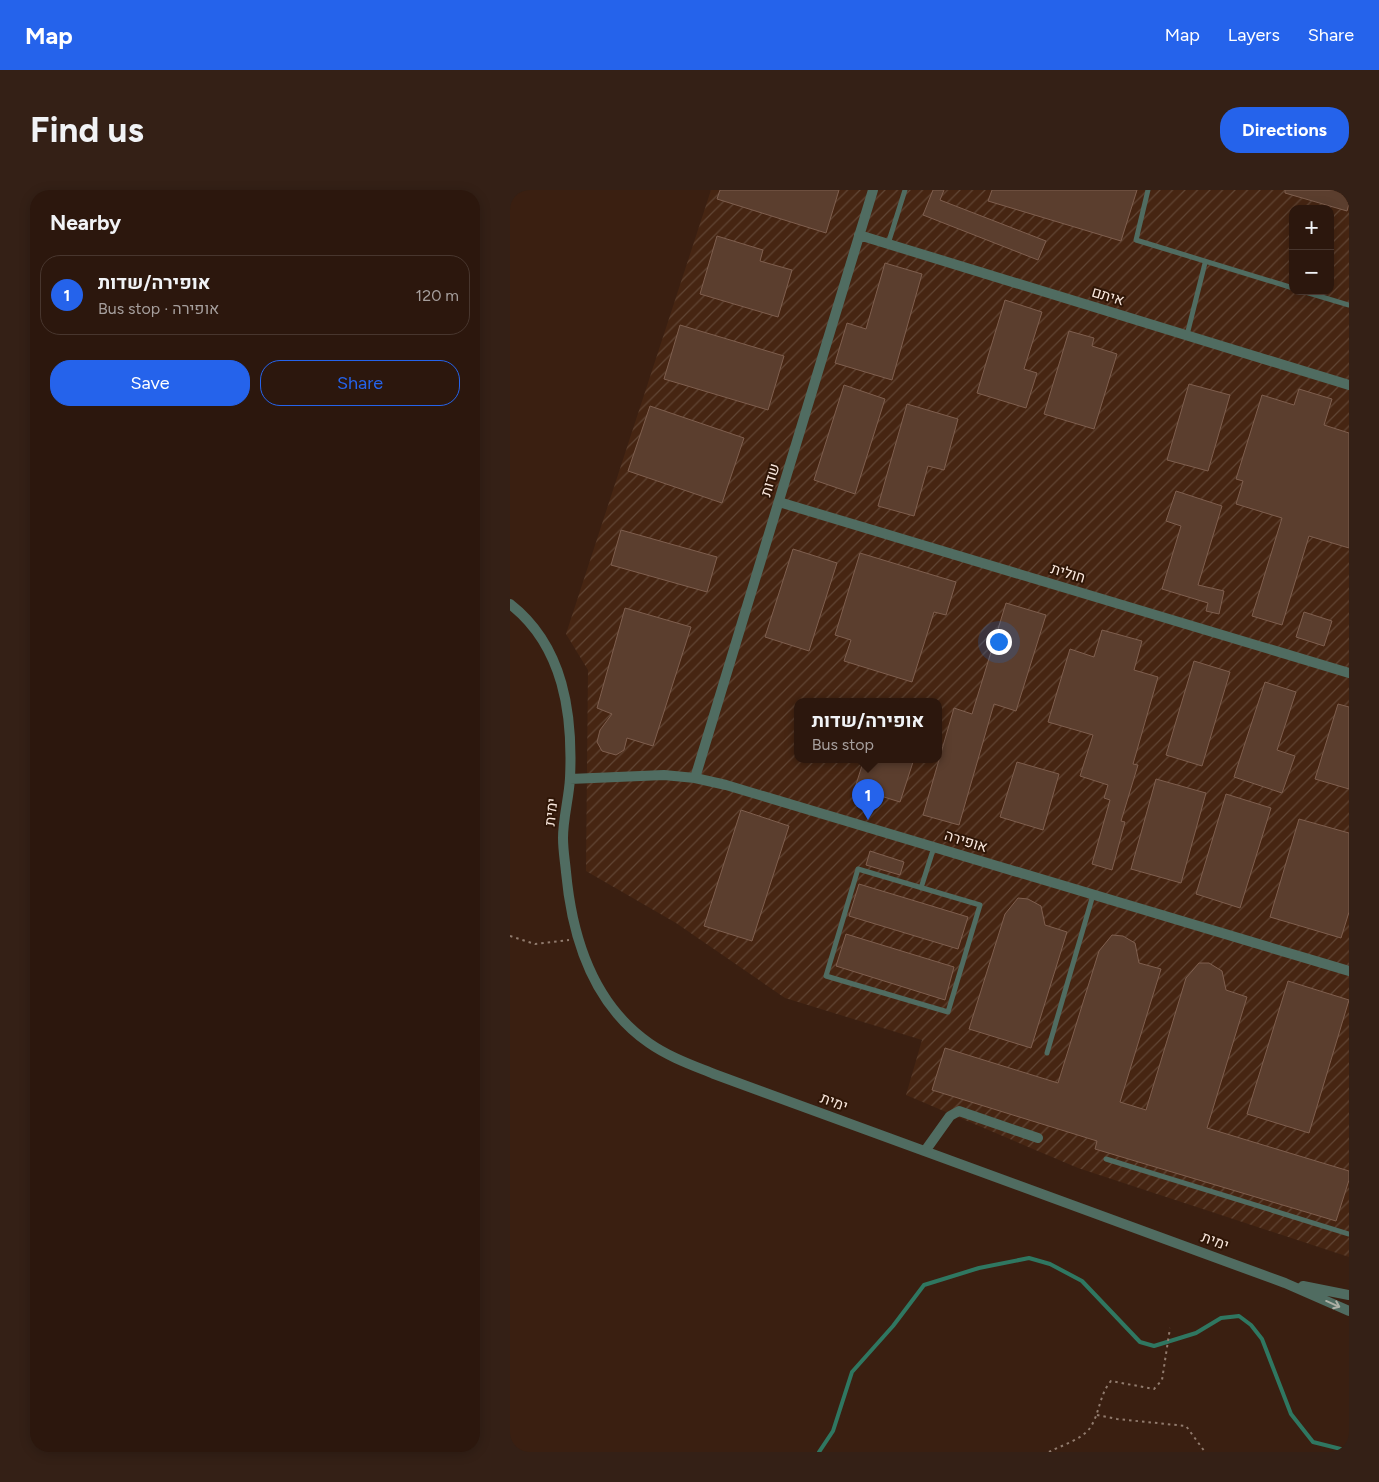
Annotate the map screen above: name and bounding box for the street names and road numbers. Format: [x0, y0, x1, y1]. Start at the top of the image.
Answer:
street label: איתם [1090, 283, 1126, 309]
street label: שדות [756, 461, 784, 499]
street label: חולית [1049, 559, 1087, 587]
street label: ימית [541, 797, 561, 827]
street label: אופירה [942, 826, 990, 856]
street label: ימית [818, 1089, 850, 1115]
street label: ימית [1199, 1228, 1231, 1254]

